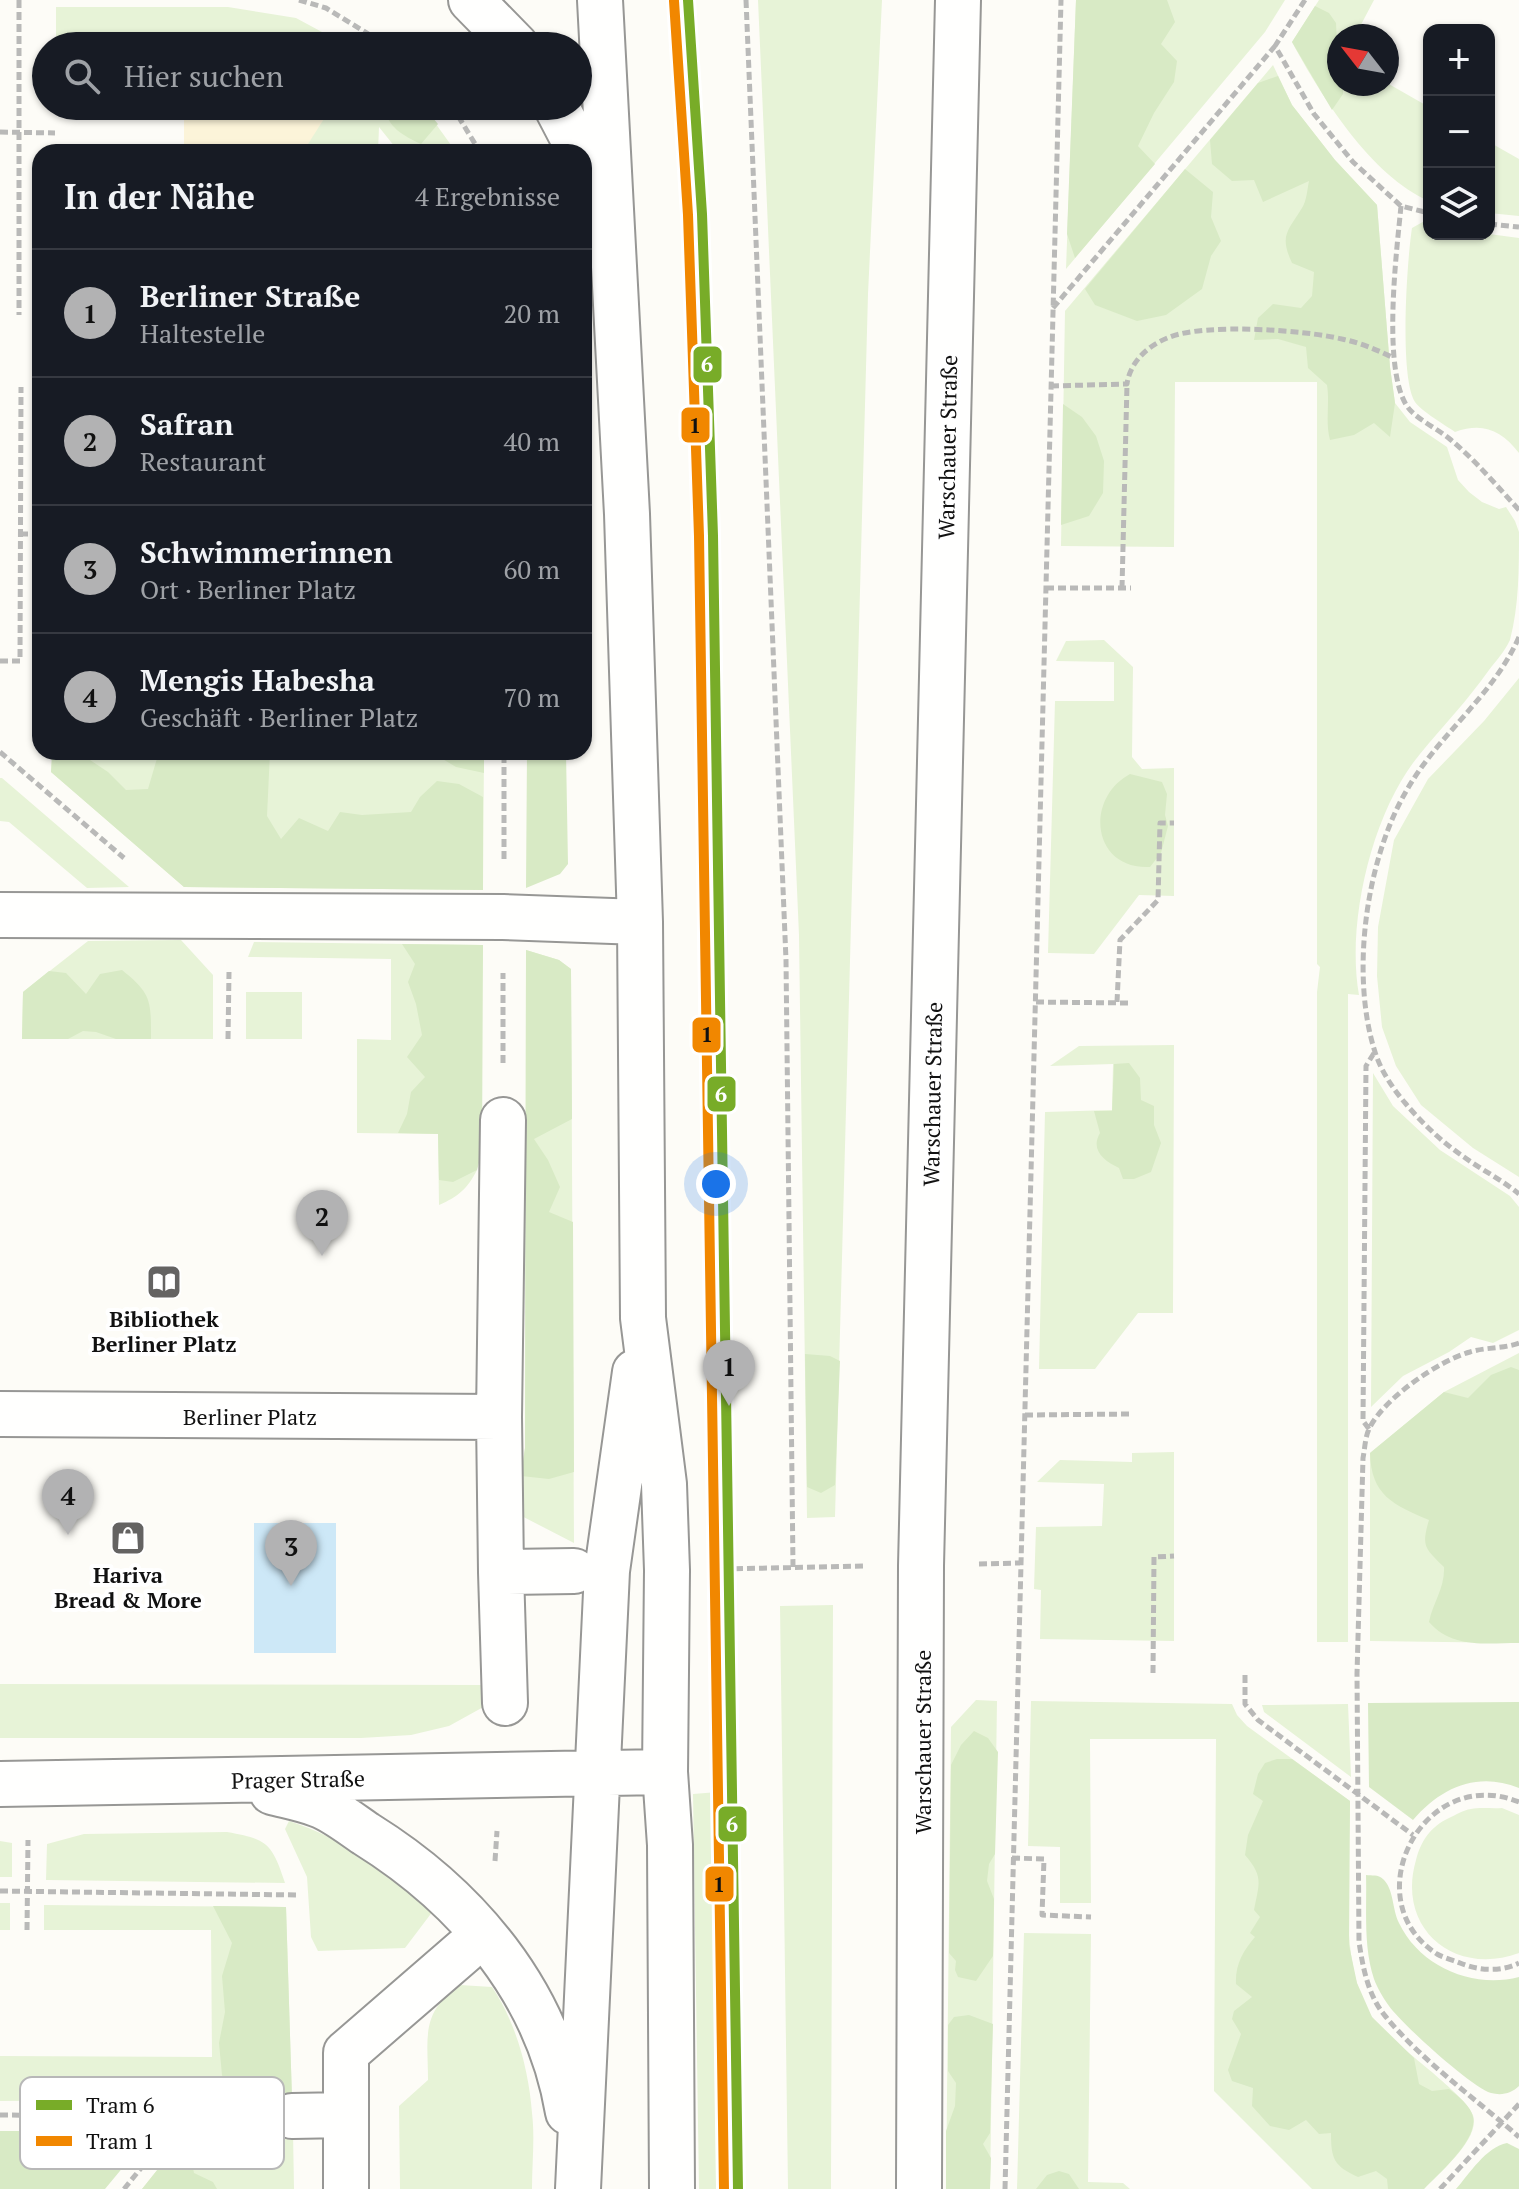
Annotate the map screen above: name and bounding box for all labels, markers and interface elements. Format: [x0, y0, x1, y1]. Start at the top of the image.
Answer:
north arrow [1327, 24, 1399, 96]
map controls [1423, 24, 1495, 240]
button: + [1423, 24, 1495, 96]
search box [32, 32, 592, 120]
icon: search [60, 54, 104, 98]
text: Hier suchen [124, 56, 283, 96]
button: − [1423, 96, 1495, 168]
button: layers [1423, 168, 1495, 240]
text: In der Nähe [64, 174, 255, 219]
text: 4 Ergebnisse [415, 179, 560, 213]
text: Berliner Straße [140, 276, 360, 316]
text: 1 [83, 296, 97, 330]
text: 20 m [504, 296, 560, 330]
text: Haltestelle [140, 316, 265, 350]
line badge: 6 [692, 345, 723, 384]
text: 6 [701, 349, 713, 378]
street label: Warschauer Straße [931, 354, 963, 540]
text: Safran [140, 404, 233, 444]
line badge: 1 [680, 406, 711, 444]
text: 1 [689, 410, 701, 439]
text: 2 [83, 424, 97, 458]
text: 40 m [504, 424, 560, 458]
text: Restaurant [140, 444, 266, 478]
text: Schwimmerinnen [140, 532, 392, 572]
text: 3 [83, 552, 97, 586]
text: 60 m [504, 552, 560, 586]
text: Ort · Berliner Platz [140, 572, 356, 606]
text: Mengis Habesha [140, 660, 375, 700]
text: 4 [83, 680, 97, 714]
text: 70 m [504, 680, 560, 714]
text: Geschäft · Berliner Platz [140, 700, 418, 734]
street label: Warschauer Straße [916, 1001, 948, 1187]
line badge: 1 [691, 1016, 722, 1054]
text: 1 [701, 1019, 713, 1048]
line badge: 6 [706, 1075, 737, 1113]
text: 6 [715, 1079, 727, 1108]
your location [696, 1164, 736, 1204]
pin: 2 [296, 1190, 348, 1256]
library icon: Bibliothek Berliner Platz [145, 1263, 183, 1301]
place label: Bibliothek Berliner Platz [91, 1304, 237, 1358]
pin: 1 [703, 1340, 755, 1406]
street label: Berliner Platz [183, 1402, 317, 1431]
pin: 4 [42, 1469, 94, 1535]
shop icon: Hariva Bread & More [109, 1519, 147, 1557]
pin: 3 [265, 1520, 317, 1586]
place label: Hariva Bread & More [54, 1560, 202, 1614]
street label: Warschauer Straße [908, 1650, 937, 1834]
street label: Prager Straße [231, 1763, 365, 1795]
line badge: 6 [717, 1805, 748, 1843]
text: 6 [726, 1809, 738, 1838]
line badge: 1 [704, 1865, 735, 1903]
text: 1 [713, 1869, 725, 1898]
legend [20, 2077, 284, 2169]
text: Tram 6 [86, 2090, 155, 2119]
text: Tram 1 [86, 2126, 155, 2155]

